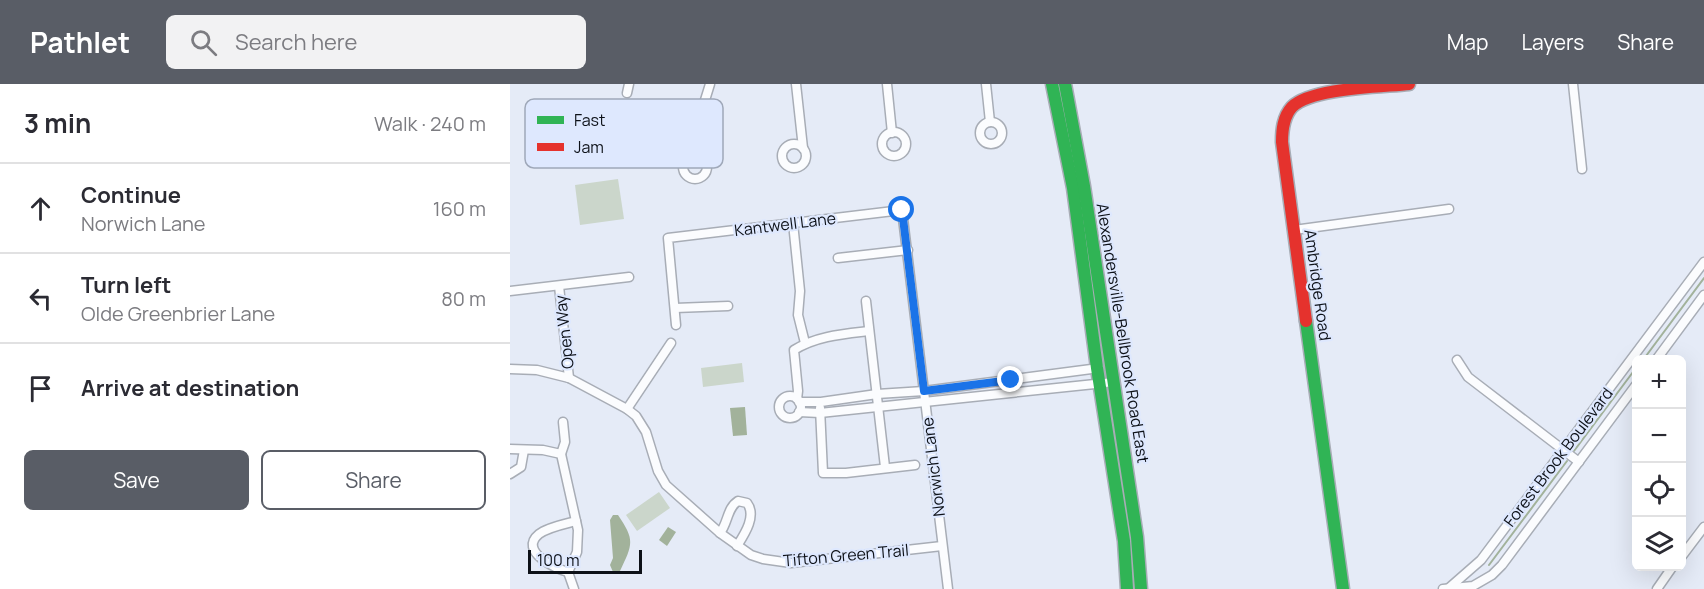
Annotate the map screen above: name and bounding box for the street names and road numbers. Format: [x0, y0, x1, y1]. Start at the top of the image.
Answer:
street label: Alexandersville-Bellbrook Road East [1092, 201, 1154, 465]
street label: Kantwell Lane [733, 207, 837, 241]
street label: Ambridge Road [1299, 228, 1337, 342]
street label: Open Way [549, 294, 579, 370]
street label: Forest Brook Boulevard [1498, 383, 1618, 531]
street label: Norwich Lane [916, 416, 950, 518]
street label: Tifton Green Trail [782, 539, 910, 571]

